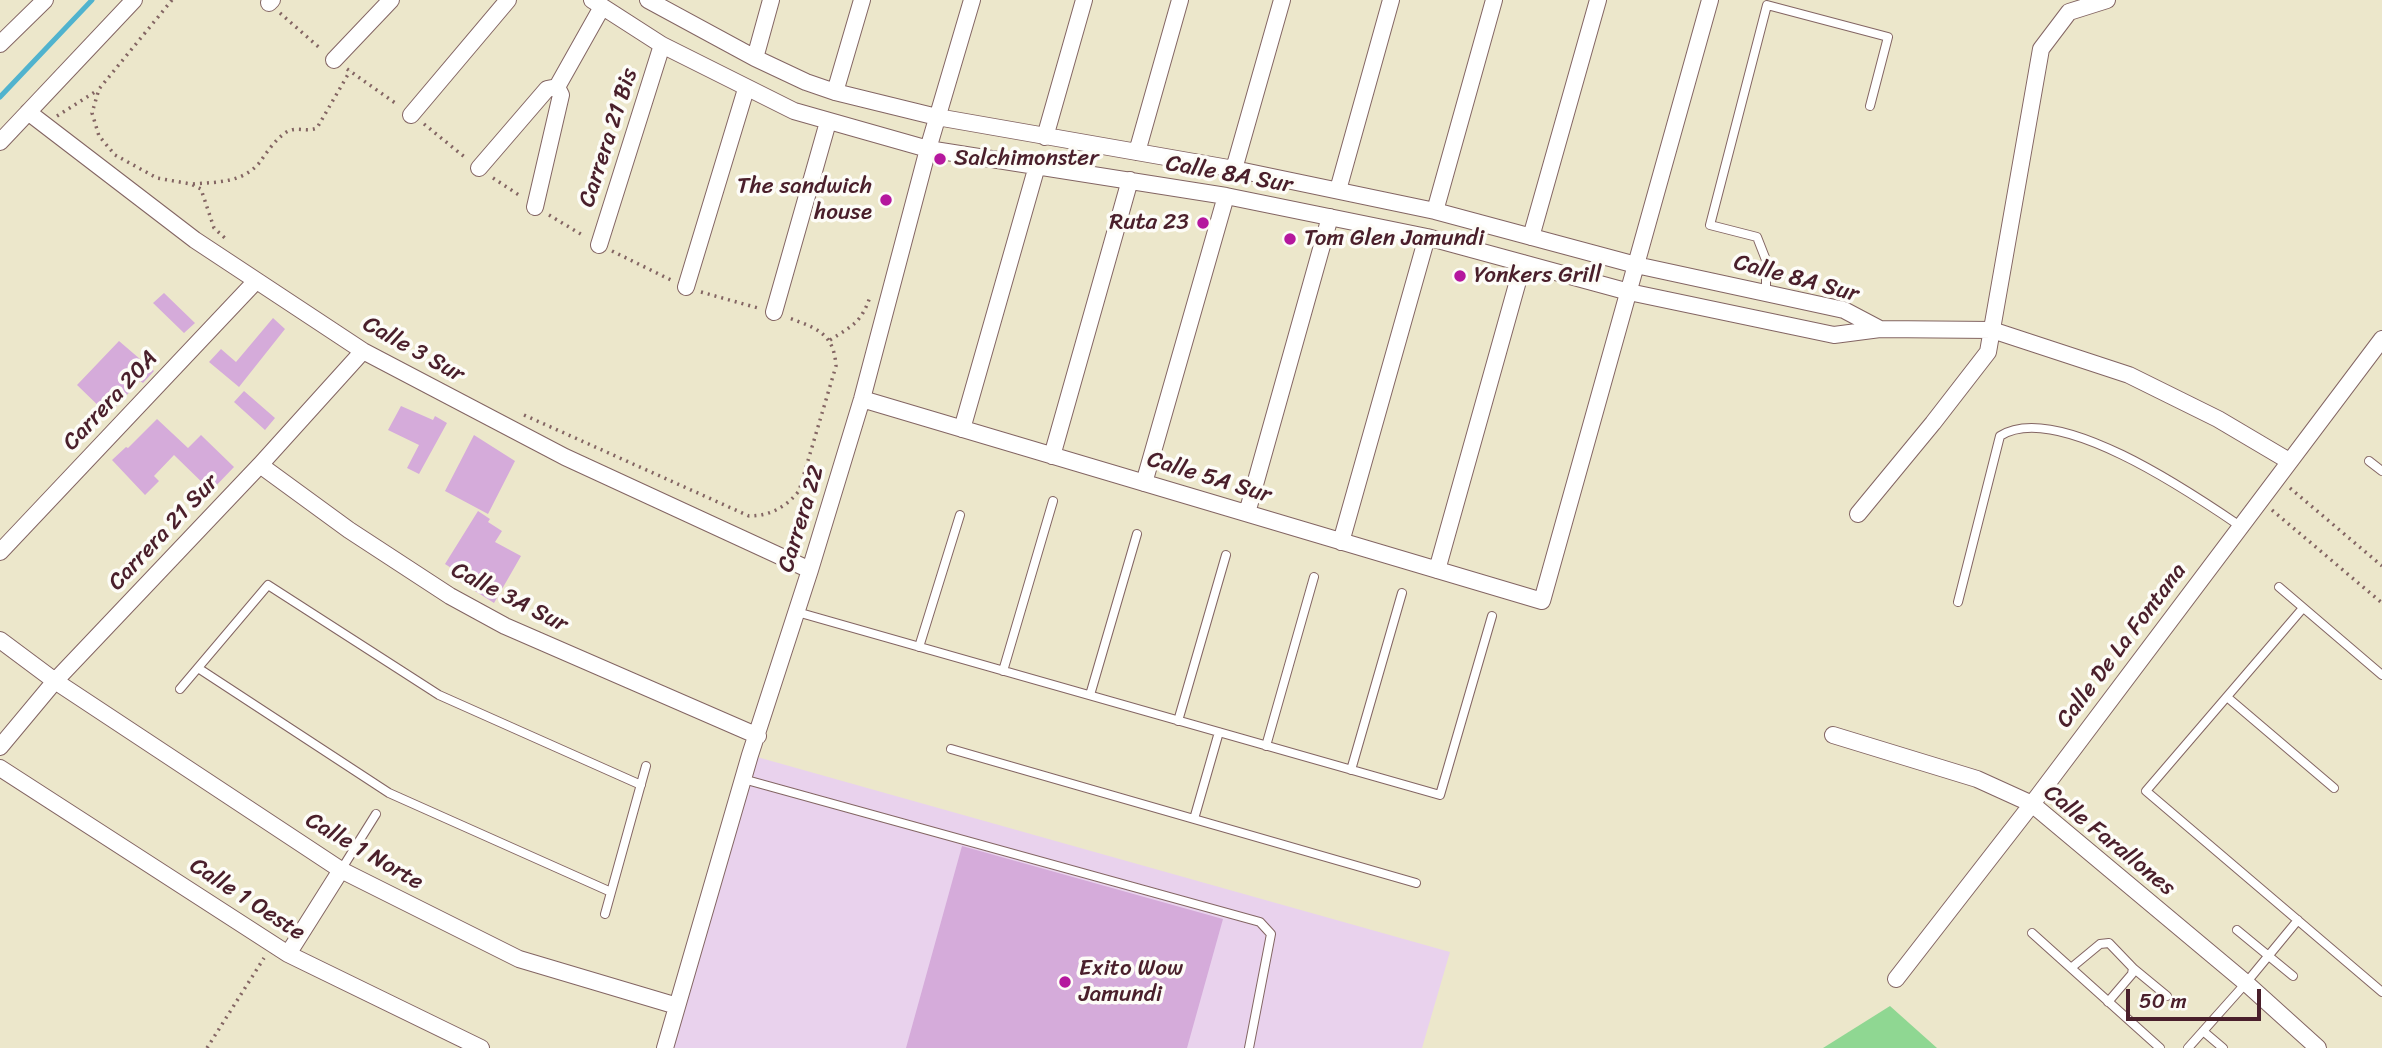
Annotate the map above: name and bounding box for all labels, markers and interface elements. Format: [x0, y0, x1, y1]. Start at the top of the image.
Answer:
street label: Carrera 21 Bis [574, 65, 644, 211]
place label: Salchimonster [954, 145, 1099, 173]
street label: Calle 8A Sur [1164, 150, 1294, 200]
marker: Salchimonster [932, 151, 948, 167]
place label: The sandwich house [737, 173, 872, 227]
marker: The sandwich house [878, 192, 894, 208]
place label: Ruta 23 [1109, 209, 1189, 237]
marker: Ruta 23 [1195, 215, 1211, 231]
place label: Tom Glen Jamundi [1304, 225, 1484, 253]
marker: Tom Glen Jamundi [1282, 231, 1298, 247]
street label: Calle 8A Sur [1731, 249, 1861, 309]
place label: Yonkers Grill [1474, 262, 1602, 290]
marker: Yonkers Grill [1452, 268, 1468, 284]
street label: Calle 3 Sur [357, 311, 469, 389]
street label: Carrera 20A [58, 345, 164, 457]
street label: Calle 5A Sur [1144, 446, 1274, 510]
street label: Carrera 22 [773, 462, 831, 576]
street label: Carrera 21 Sur [103, 469, 225, 597]
street label: Calle 3A Sur [446, 557, 572, 639]
street label: Calle De La Fontana [2051, 558, 2193, 734]
street label: Calle Farallones [2038, 780, 2180, 902]
street label: Calle 1 Norte [300, 807, 428, 897]
street label: Calle 1 Oeste [184, 853, 310, 947]
place label: Exito Wow Jamundi [1079, 955, 1183, 1009]
marker: Exito Wow Jamundi [1057, 974, 1073, 990]
scale bar [2130, 974, 2265, 1018]
text: 50 m [2139, 982, 2187, 1020]

